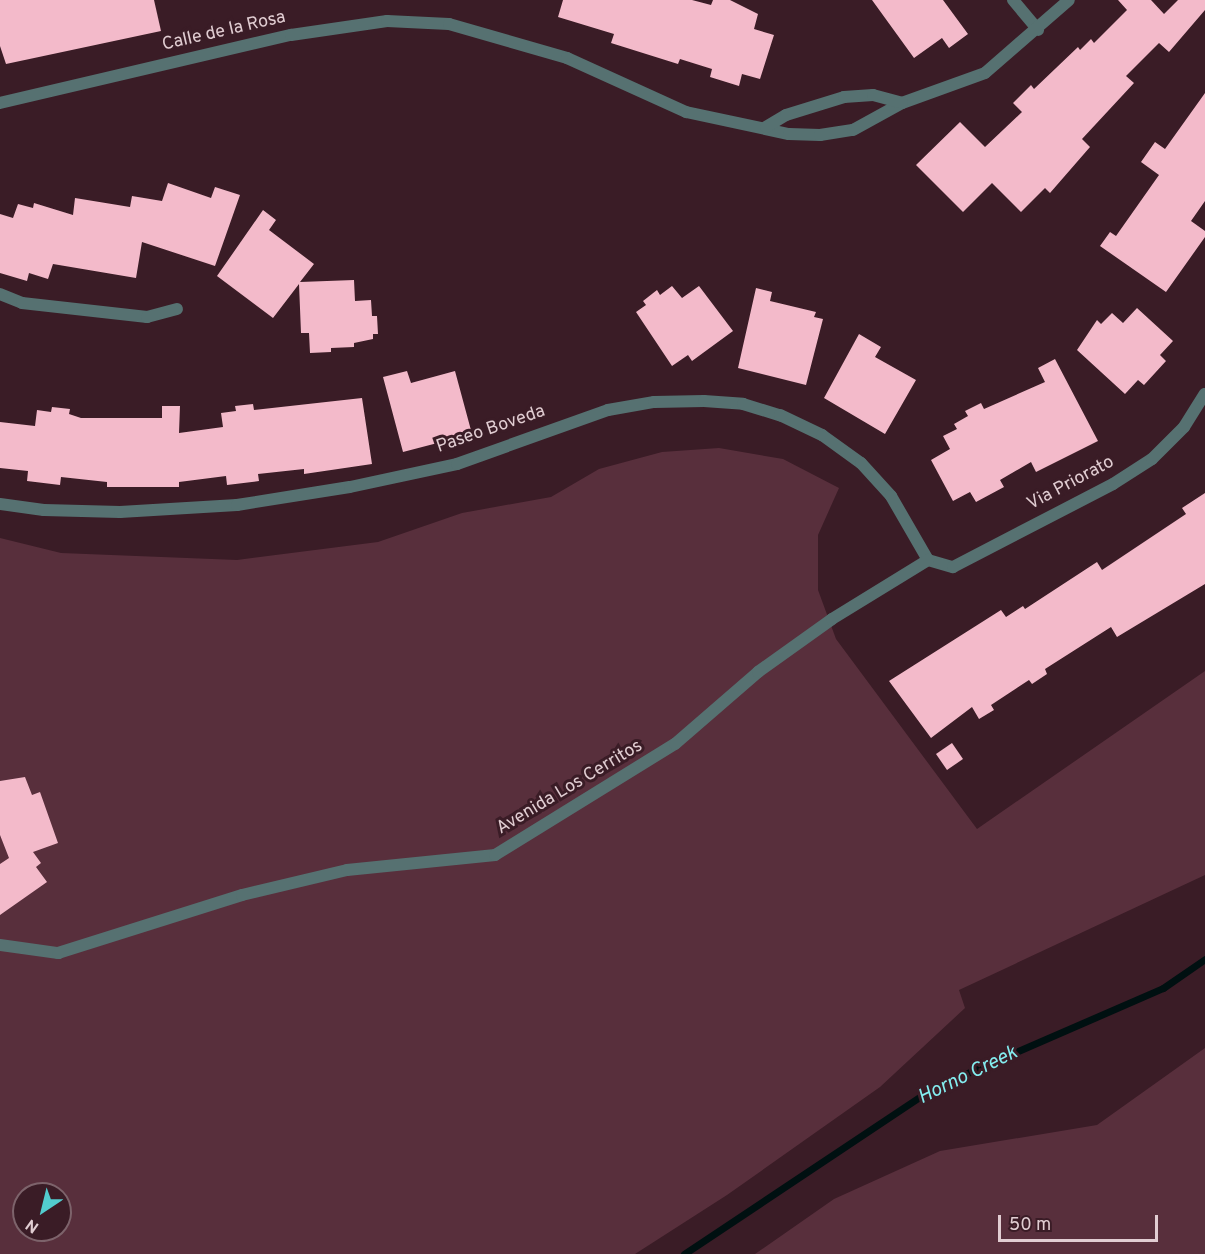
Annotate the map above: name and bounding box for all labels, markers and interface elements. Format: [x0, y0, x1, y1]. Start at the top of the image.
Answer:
street label: Calle de la Rosa [160, 7, 288, 57]
street label: Paseo Boveda [434, 401, 548, 459]
street label: Via Priorato [1024, 452, 1118, 516]
street label: Avenida Los Cerritos [493, 736, 647, 840]
water label: Horno Creek [914, 1042, 1022, 1110]
north arrow [12, 1182, 72, 1242]
scale bar [1001, 1203, 1162, 1241]
text: N [22, 1214, 43, 1237]
text: 50 m [1009, 1214, 1051, 1237]

